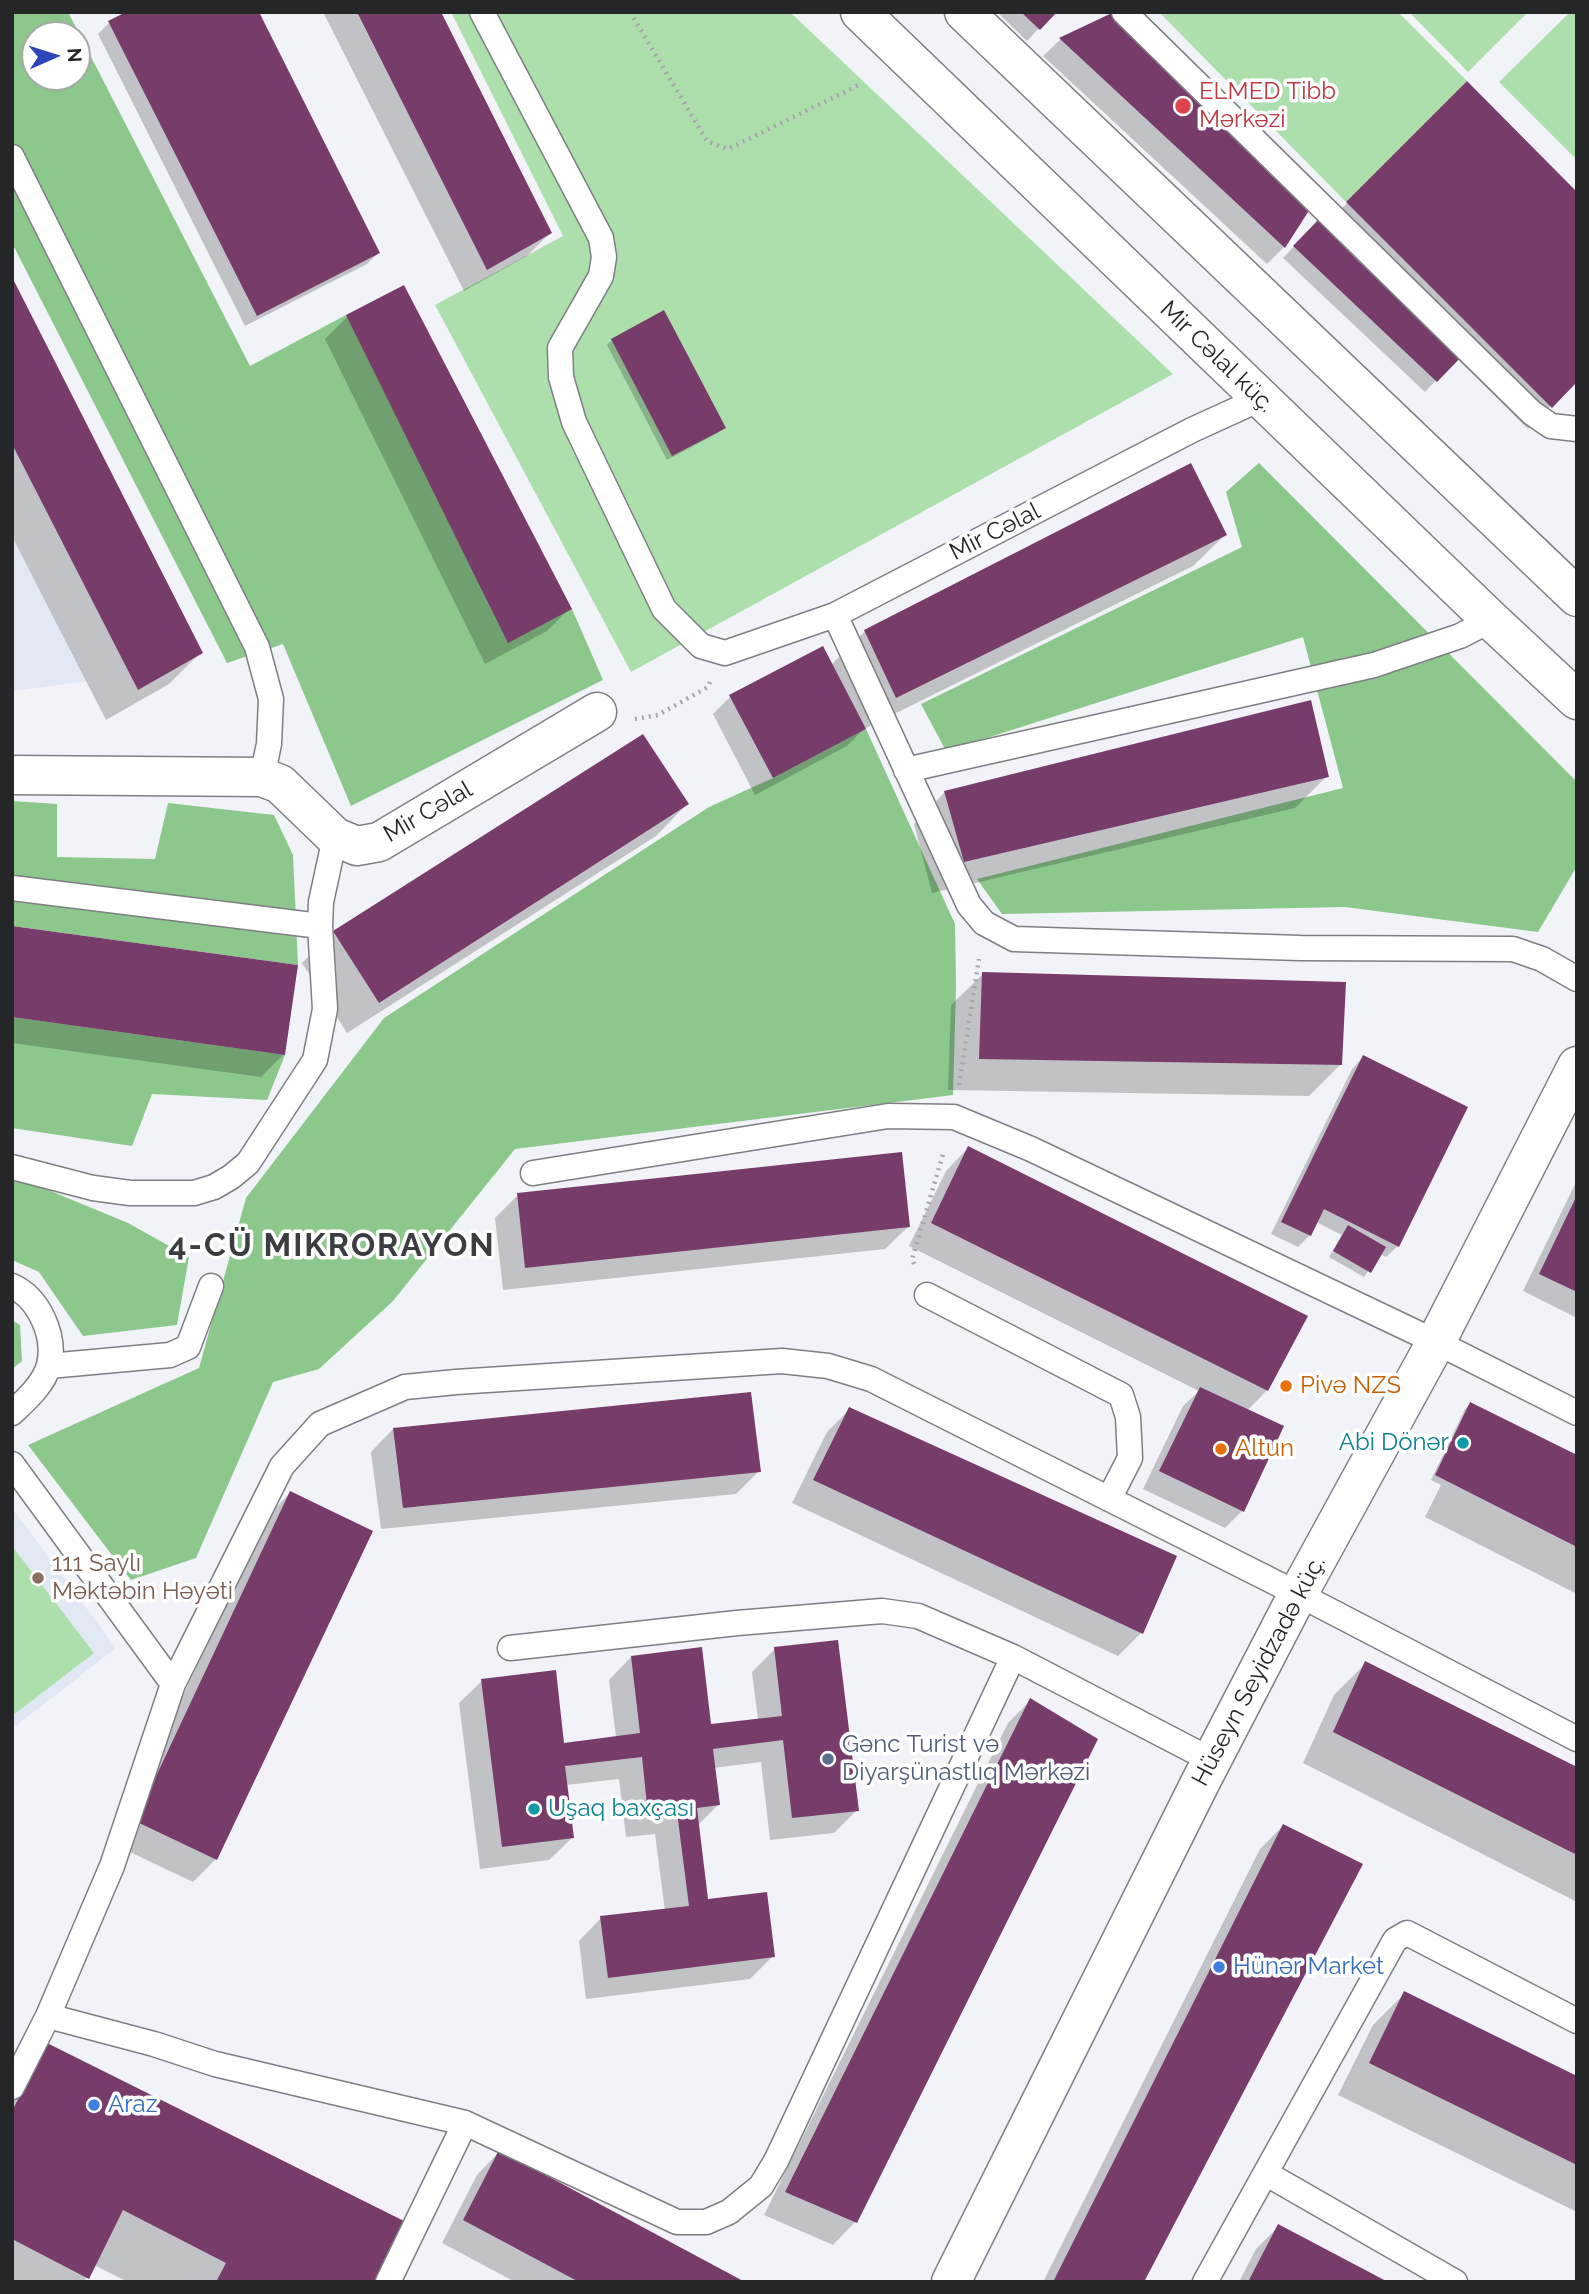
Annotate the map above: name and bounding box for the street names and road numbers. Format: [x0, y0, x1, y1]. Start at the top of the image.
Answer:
street label: Mir Cəlal küç. [1154, 295, 1280, 419]
street label: Mir Cəlal [945, 497, 1045, 567]
street label: Mir Cəlal [379, 775, 477, 849]
street label: Hüseyn Seyidzadə küç. [1186, 1551, 1332, 1791]

